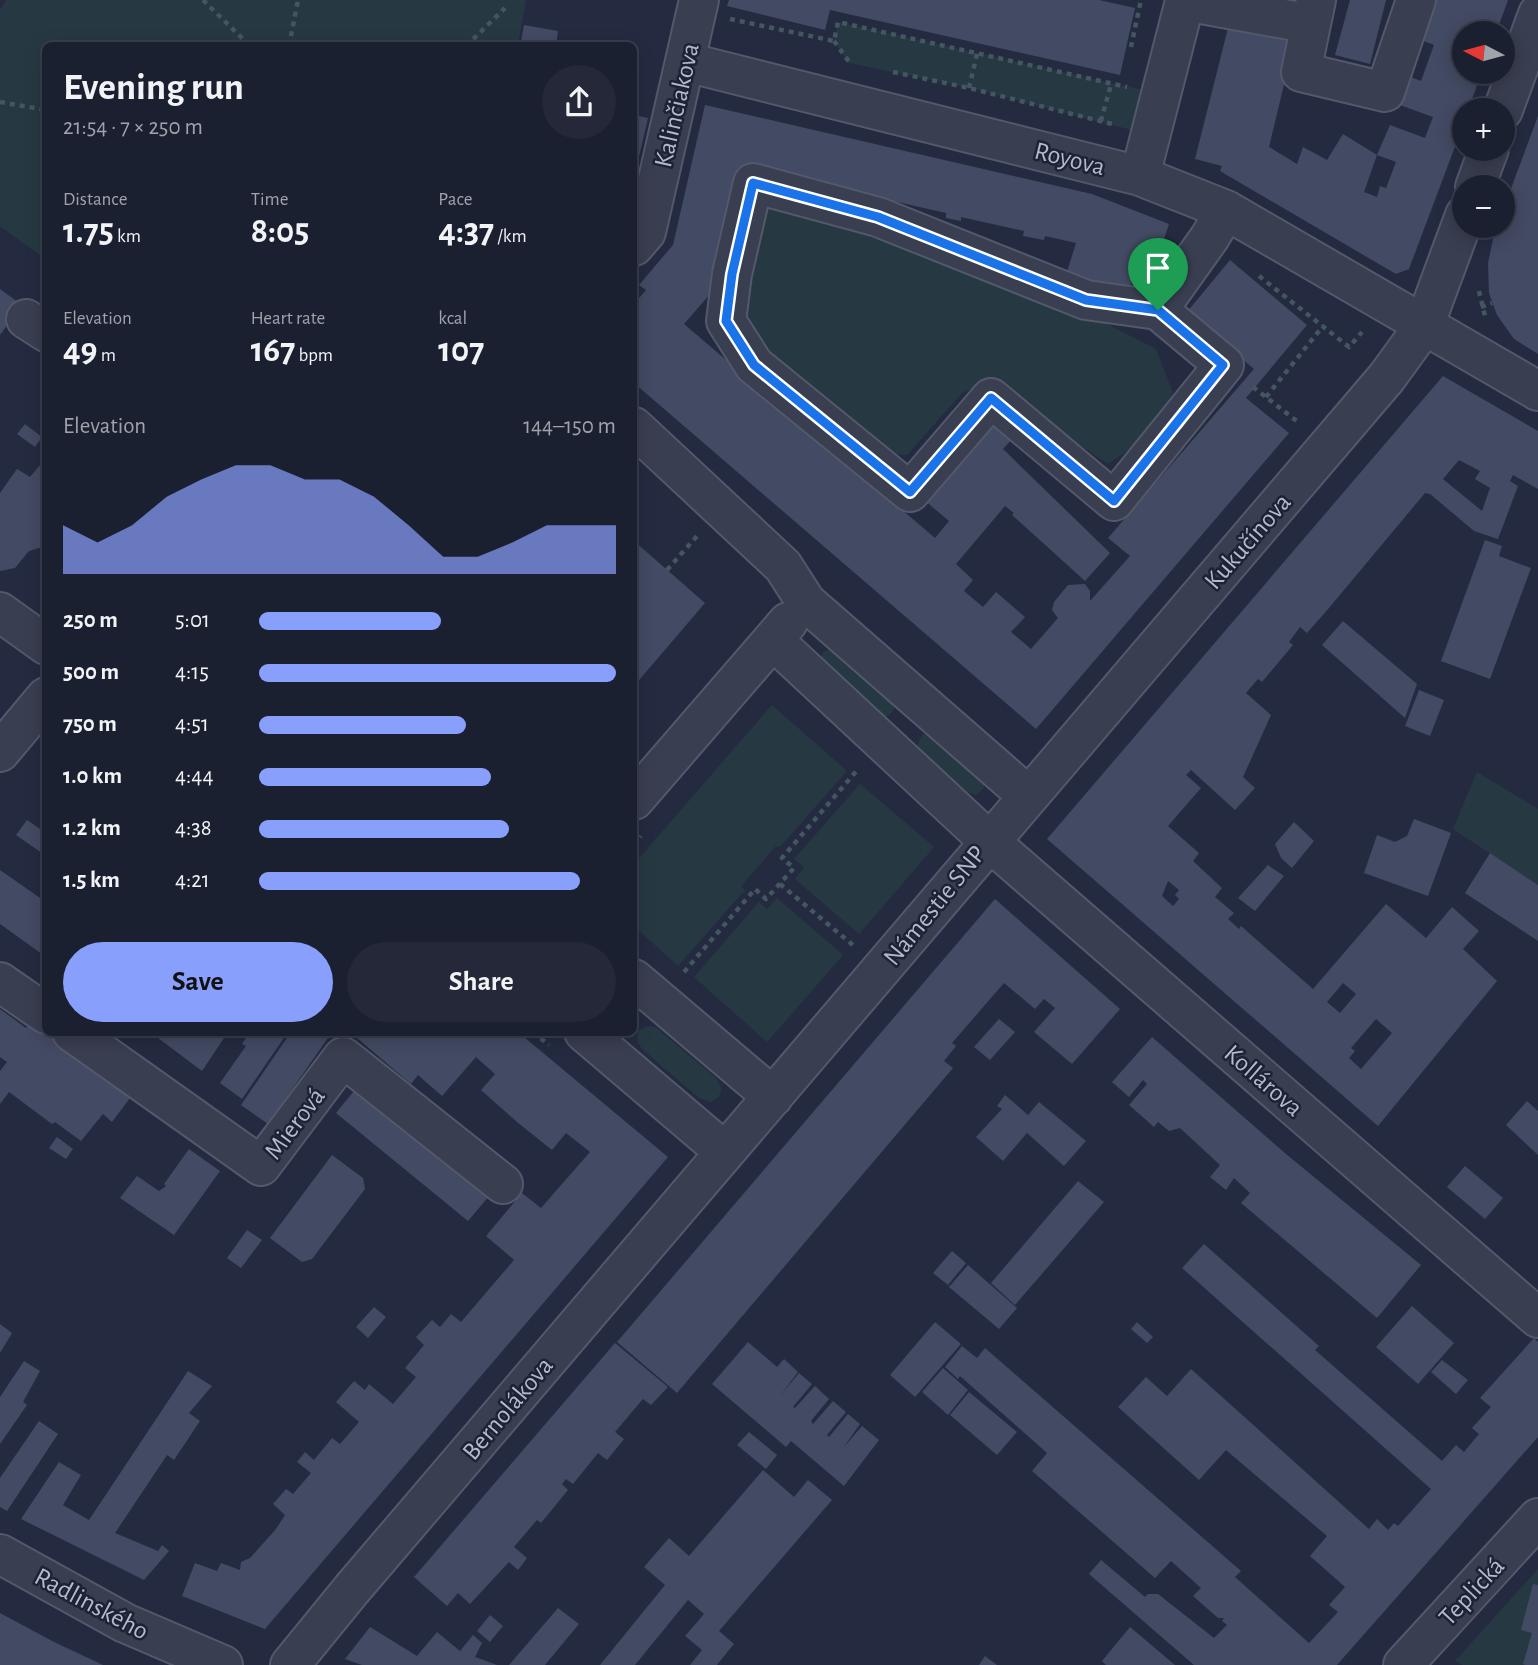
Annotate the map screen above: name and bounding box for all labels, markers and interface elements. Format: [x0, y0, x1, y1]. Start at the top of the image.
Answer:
north arrow [1452, 21, 1516, 84]
map controls [1452, 21, 1515, 238]
street label: Kalinčiakova [650, 40, 704, 170]
button: share [542, 65, 616, 139]
text: Evening run [63, 69, 244, 107]
button: + [1452, 98, 1515, 161]
text: 21:54 · 7 × 250 m [63, 116, 203, 139]
street label: Royova [1032, 138, 1108, 180]
button: − [1452, 175, 1515, 238]
text: Distance [63, 190, 127, 209]
text: Time [251, 190, 289, 209]
text: Pace [438, 190, 473, 209]
text: 1.75 [63, 214, 114, 249]
text: 8:05 [251, 214, 309, 249]
text: 4:37 [438, 214, 494, 249]
text: km [114, 227, 141, 246]
text: /km [494, 227, 527, 246]
pin [1128, 238, 1188, 310]
icon: arrive [1139, 249, 1177, 287]
text: Elevation [63, 309, 132, 328]
text: Heart rate [251, 309, 325, 328]
text: kcal [438, 309, 467, 328]
text: 49 [63, 333, 98, 368]
text: 167 [251, 333, 295, 368]
text: 107 [438, 333, 484, 368]
text: m [98, 346, 116, 365]
text: bpm [295, 346, 333, 365]
text: Elevation [63, 415, 146, 438]
text: 144–150 m [523, 415, 616, 438]
street label: Kukučínova [1200, 489, 1296, 594]
text: 250 m [63, 609, 118, 632]
text: 5:01 [175, 609, 210, 632]
text: 500 m [63, 661, 119, 684]
text: 4:15 [175, 661, 209, 684]
text: 750 m [63, 713, 117, 736]
text: 4:51 [175, 713, 209, 736]
text: 1.0 km [63, 765, 122, 788]
text: 4:44 [175, 765, 213, 788]
text: 1.2 km [63, 817, 121, 840]
text: 4:38 [175, 817, 212, 840]
street label: Námestie SNP [879, 841, 991, 970]
text: 1.5 km [63, 869, 120, 892]
text: 4:21 [175, 869, 210, 892]
button: Save [63, 942, 333, 1022]
button: Share [347, 942, 616, 1022]
street label: Kollárova [1219, 1040, 1307, 1122]
street label: Mierová [260, 1083, 330, 1164]
street label: Bernolákova [458, 1352, 558, 1465]
street label: Teplická [1434, 1553, 1509, 1631]
street label: Radlinského [30, 1563, 153, 1645]

